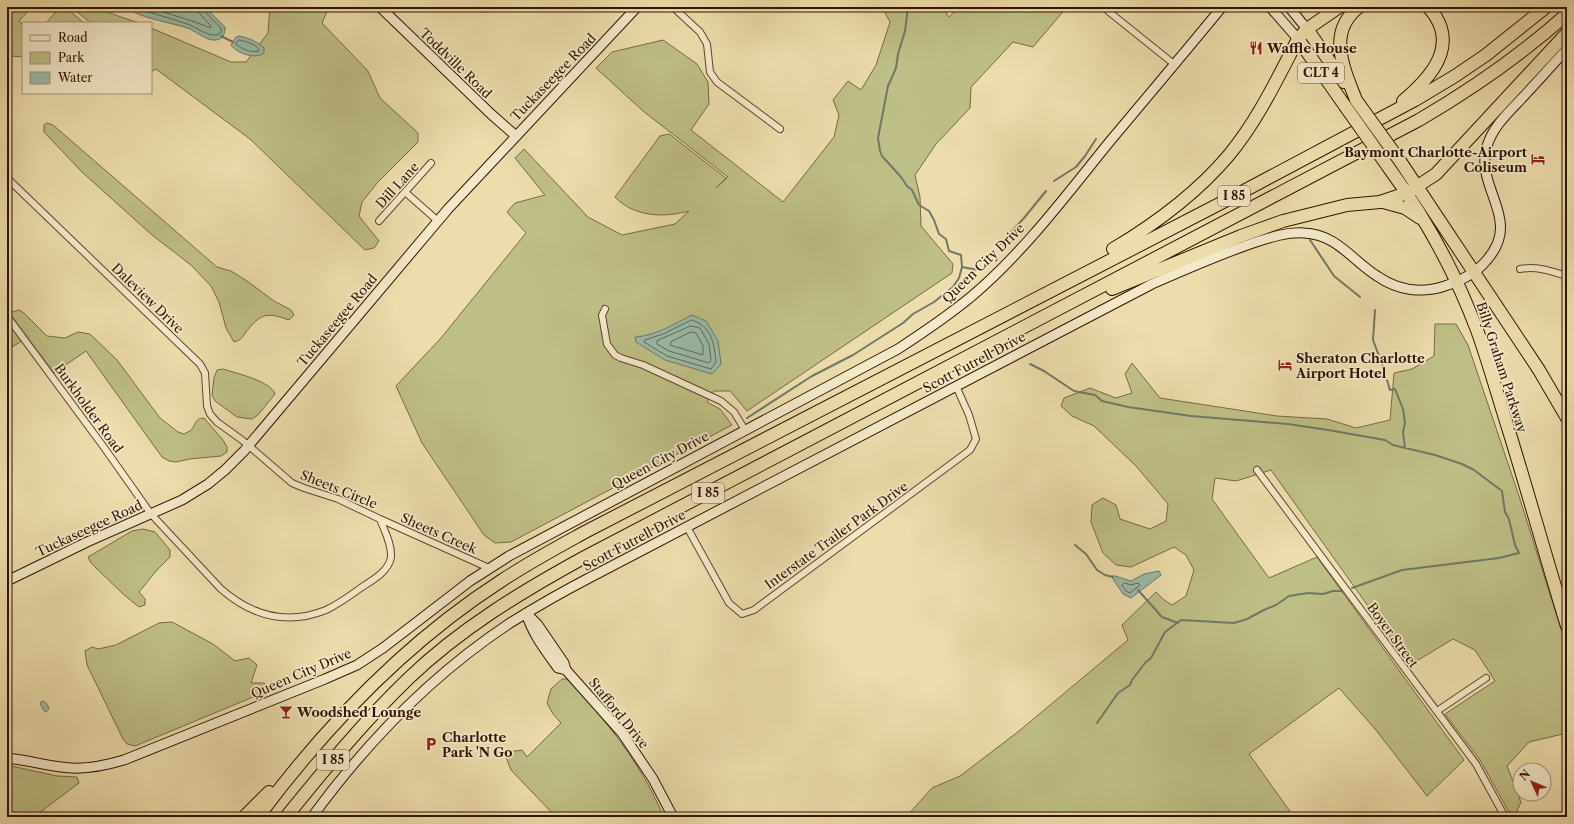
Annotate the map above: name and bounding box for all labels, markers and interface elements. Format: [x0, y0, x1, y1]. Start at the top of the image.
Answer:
legend [22, 22, 152, 94]
street label: Toddville Road [417, 25, 495, 101]
text: Road [58, 30, 88, 45]
street label: Tuckaseegee Road [507, 30, 599, 124]
restaurant icon: Waffle House [1248, 40, 1264, 56]
place label: Waffle House [1266, 40, 1357, 56]
text: Park [58, 50, 85, 65]
road number: CLT 4 [1298, 63, 1344, 83]
text: Water [57, 70, 92, 85]
place label: Baymont Charlotte-Airport Coliseum [1344, 144, 1528, 175]
hotel icon: Baymont Charlotte-Airport Coliseum [1530, 151, 1546, 167]
street label: Dill Lane [372, 159, 422, 211]
road number: I 85 [1218, 186, 1250, 206]
street label: Queen City Drive [939, 220, 1027, 306]
street label: Daleview Drive [109, 260, 187, 336]
street label: Tuckaseegee Road [294, 271, 380, 369]
street label: Billy Graham Parkway [1473, 300, 1531, 435]
street label: Scott Futrell Drive [920, 328, 1028, 396]
place label: Sheraton Charlotte Airport Hotel [1295, 350, 1425, 381]
hotel icon: Sheraton Charlotte Airport Hotel [1277, 357, 1293, 373]
street label: Burkholder Road [51, 360, 127, 456]
street label: Queen City Drive [609, 428, 711, 492]
street label: Sheets Circle [298, 466, 380, 512]
street label: Interstate Trailer Park Drive [761, 478, 911, 592]
road number: I 85 [692, 483, 724, 503]
street label: Tuckaseegee Road [33, 496, 145, 560]
street label: Scott Futrell Drive [580, 506, 688, 574]
street label: Sheets Creek [398, 509, 480, 557]
street label: Boyer Street [1364, 599, 1422, 671]
street label: Queen City Drive [248, 645, 354, 701]
street label: Stafford Drive [586, 674, 652, 752]
bar icon: Woodshed Lounge [278, 704, 294, 720]
place label: Woodshed Lounge [296, 704, 421, 720]
place label: Charlotte Park 'N Go [442, 729, 513, 760]
parking icon: Charlotte Park 'N Go [423, 736, 439, 752]
road number: I 85 [317, 750, 349, 770]
north arrow [1512, 762, 1552, 802]
text: N [1516, 766, 1533, 783]

